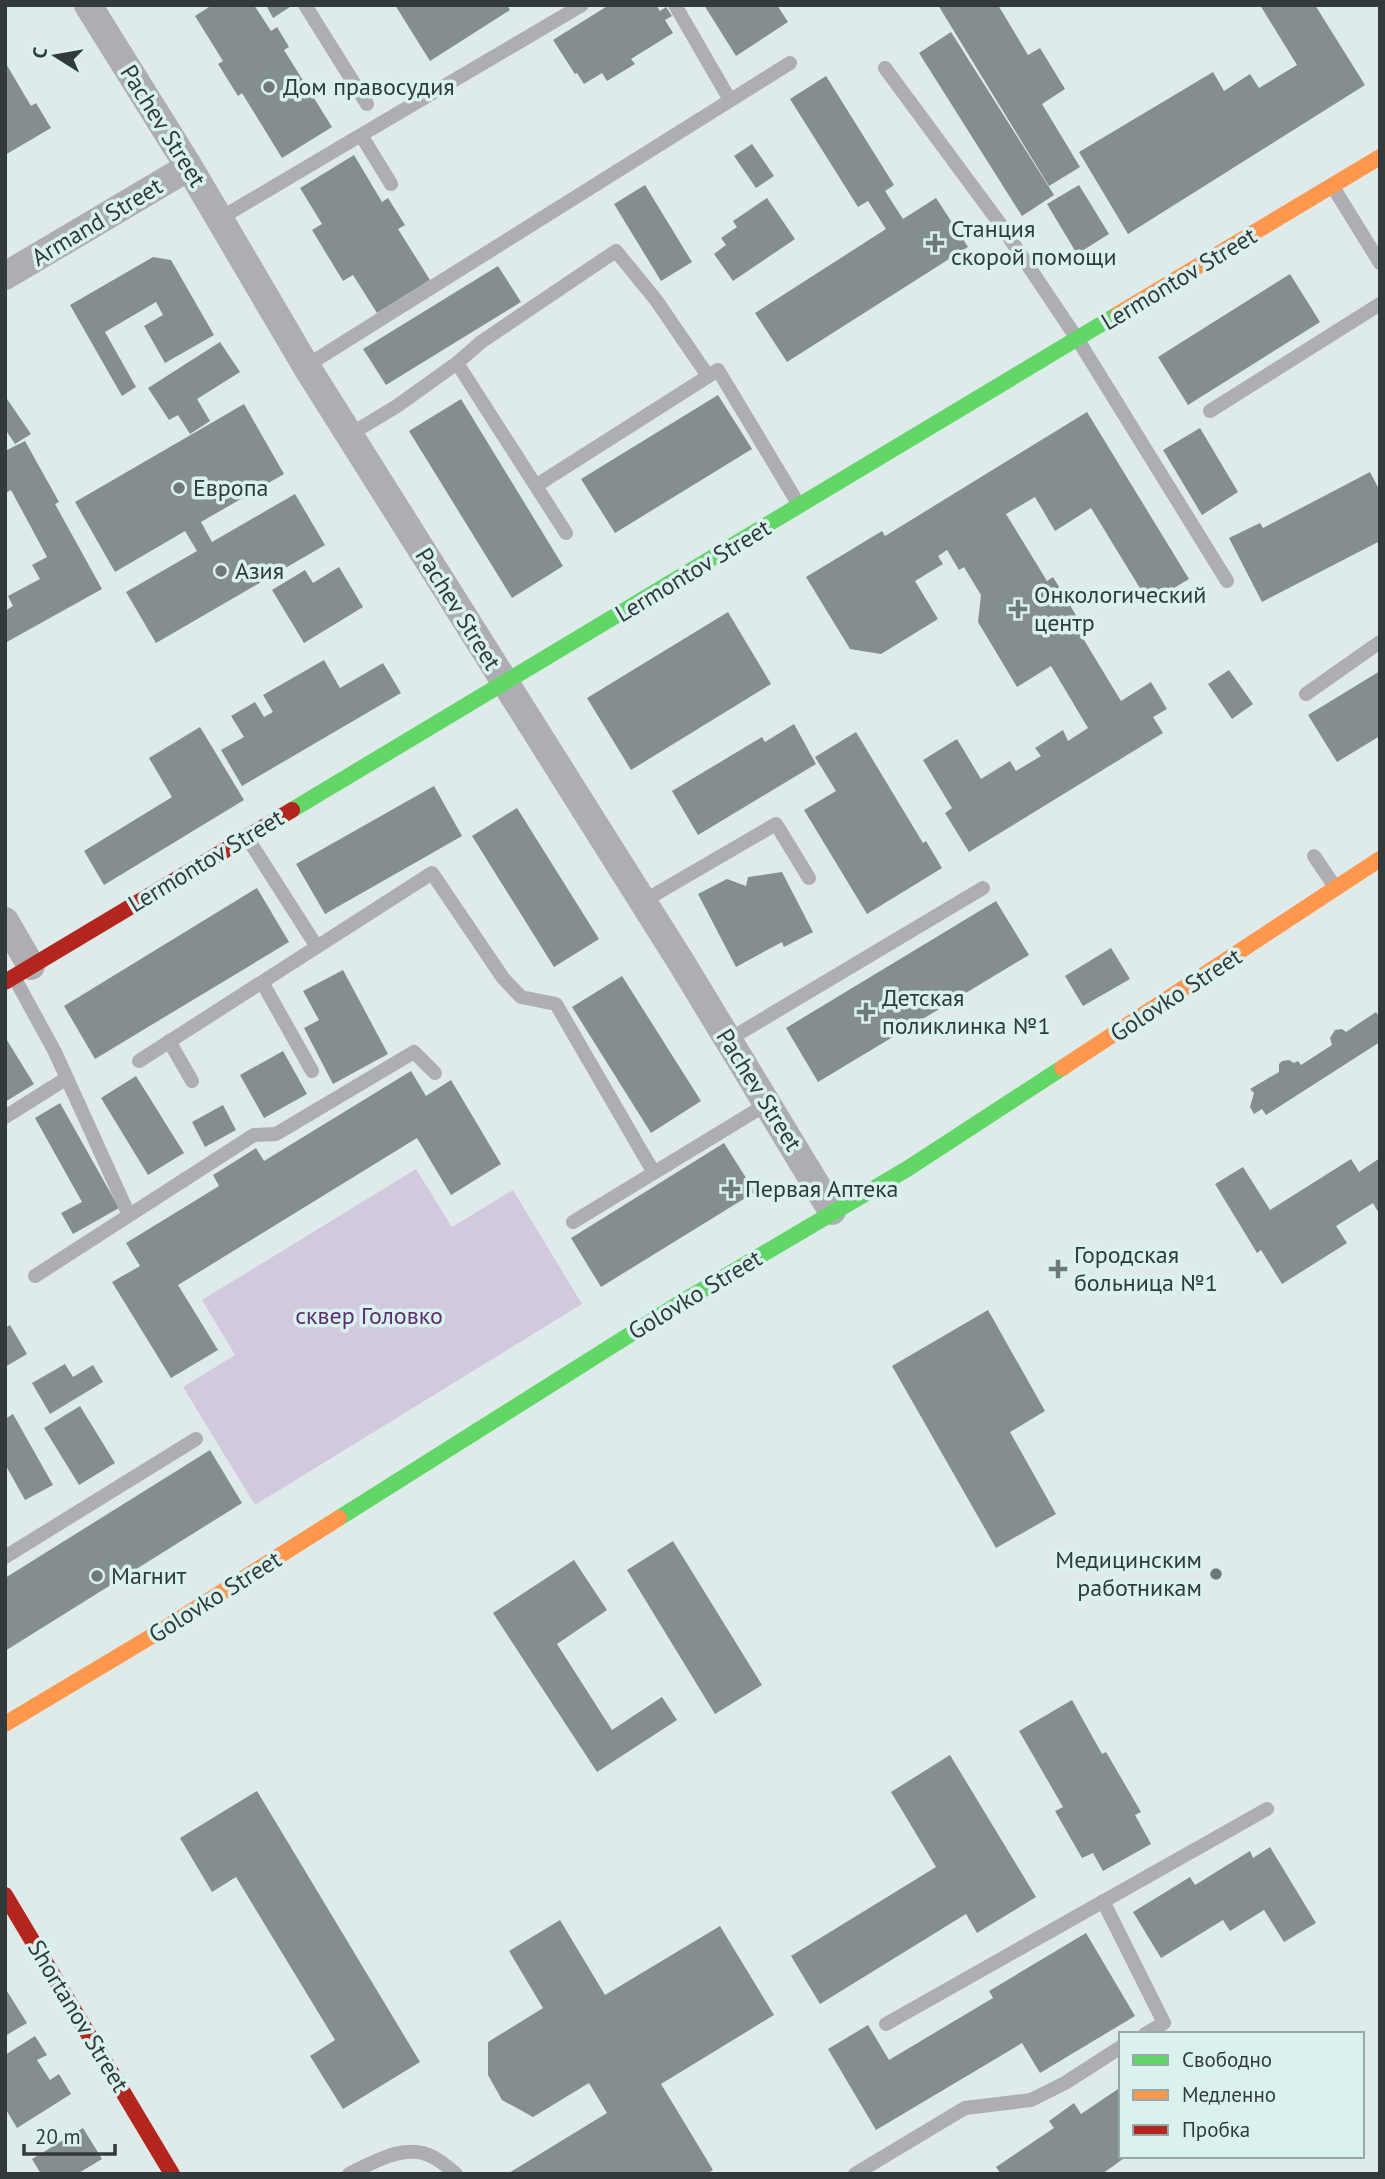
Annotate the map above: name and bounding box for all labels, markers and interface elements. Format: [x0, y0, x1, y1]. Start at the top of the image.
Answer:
north arrow [21, 21, 91, 91]
text: С [27, 45, 52, 60]
street label: Pachev Street [114, 59, 213, 193]
place label: Дом правосудия [283, 71, 455, 102]
marker: Дом правосудия [261, 79, 277, 95]
street label: Armand Street [26, 170, 168, 273]
place label: Станция скорой помощи [951, 213, 1116, 272]
street label: Lermontov Street [1095, 220, 1262, 337]
marker: Станция скорой помощи [925, 233, 945, 253]
place label: Европа [193, 472, 268, 503]
marker: Европа [171, 480, 187, 496]
street label: Lermontov Street [609, 512, 776, 629]
street label: Pachev Street [409, 542, 508, 676]
place label: Азия [235, 555, 284, 586]
marker: Азия [213, 563, 229, 579]
place label: Онкологический центр [1034, 579, 1206, 638]
marker: Онкологический центр [1008, 599, 1028, 619]
street label: Lermontov Street [122, 802, 289, 919]
street label: Golovko Street [1104, 941, 1247, 1049]
place label: Детская поликлинка №1 [882, 982, 1050, 1041]
marker: Детская поликлинка №1 [856, 1002, 876, 1022]
street label: Pachev Street [710, 1023, 809, 1157]
place label: Первая Аптека [745, 1173, 899, 1204]
marker: Первая Аптека [723, 1181, 739, 1197]
place label: Городская больница №1 [1074, 1239, 1218, 1298]
street label: Golovko Street [622, 1243, 767, 1347]
marker: Городская больница №1 [1048, 1259, 1068, 1279]
park label: сквер Головко [295, 1300, 443, 1331]
street label: Golovko Street [143, 1544, 287, 1650]
place label: Медицинским работникам [1055, 1544, 1202, 1603]
place label: Магнит [111, 1560, 187, 1591]
marker: Медицинским работникам [1208, 1566, 1224, 1582]
marker: Магнит [89, 1568, 105, 1584]
street label: Shortanov Street [21, 1934, 136, 2097]
legend [1119, 2032, 1364, 2158]
text: Свободно [1182, 2046, 1272, 2073]
text: Медленно [1182, 2081, 1276, 2108]
scale bar [24, 2112, 116, 2156]
text: Пробка [1182, 2116, 1250, 2143]
text: 20 m [35, 2123, 81, 2150]

